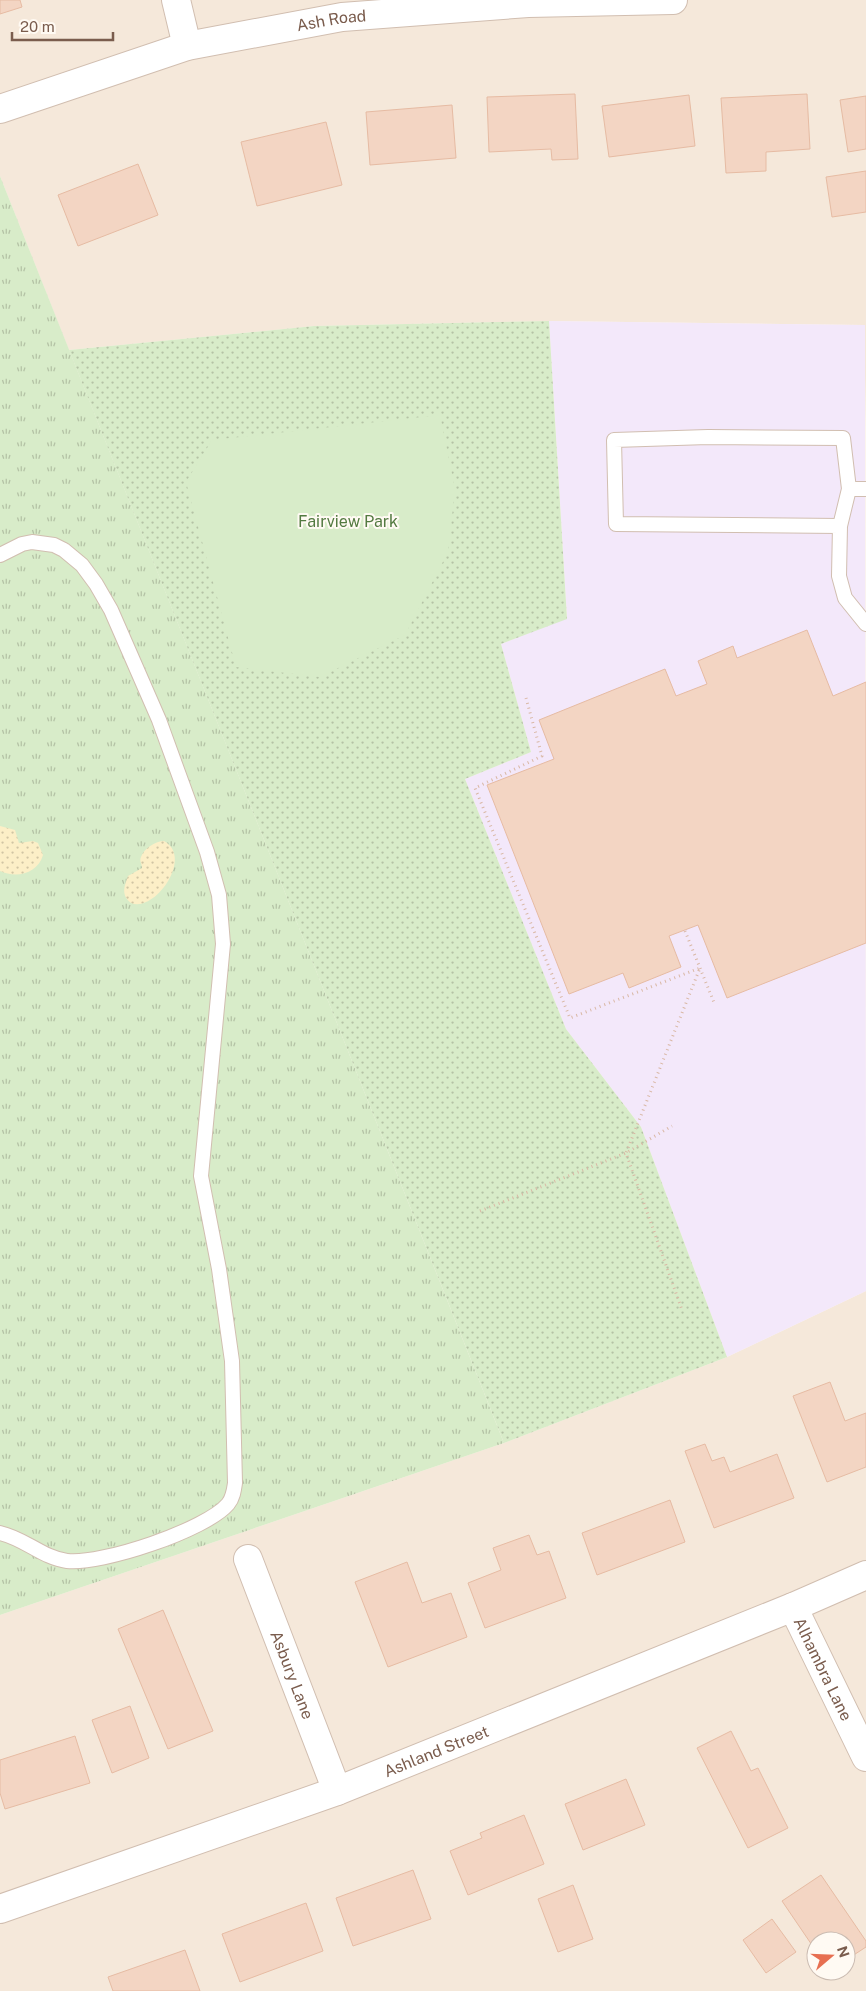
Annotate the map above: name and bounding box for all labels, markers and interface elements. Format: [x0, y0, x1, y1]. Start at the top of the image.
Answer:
street label: Ash Road [295, 6, 367, 35]
scale bar [12, 10, 114, 42]
text: 20 m [20, 18, 55, 35]
park label: Fairview Park [298, 512, 398, 531]
street label: Alhambra Lane [790, 1615, 856, 1724]
street label: Asbury Lane [266, 1628, 318, 1722]
street label: Ashland Street [381, 1722, 492, 1781]
north arrow [806, 1931, 856, 1981]
text: N [834, 1944, 853, 1960]

